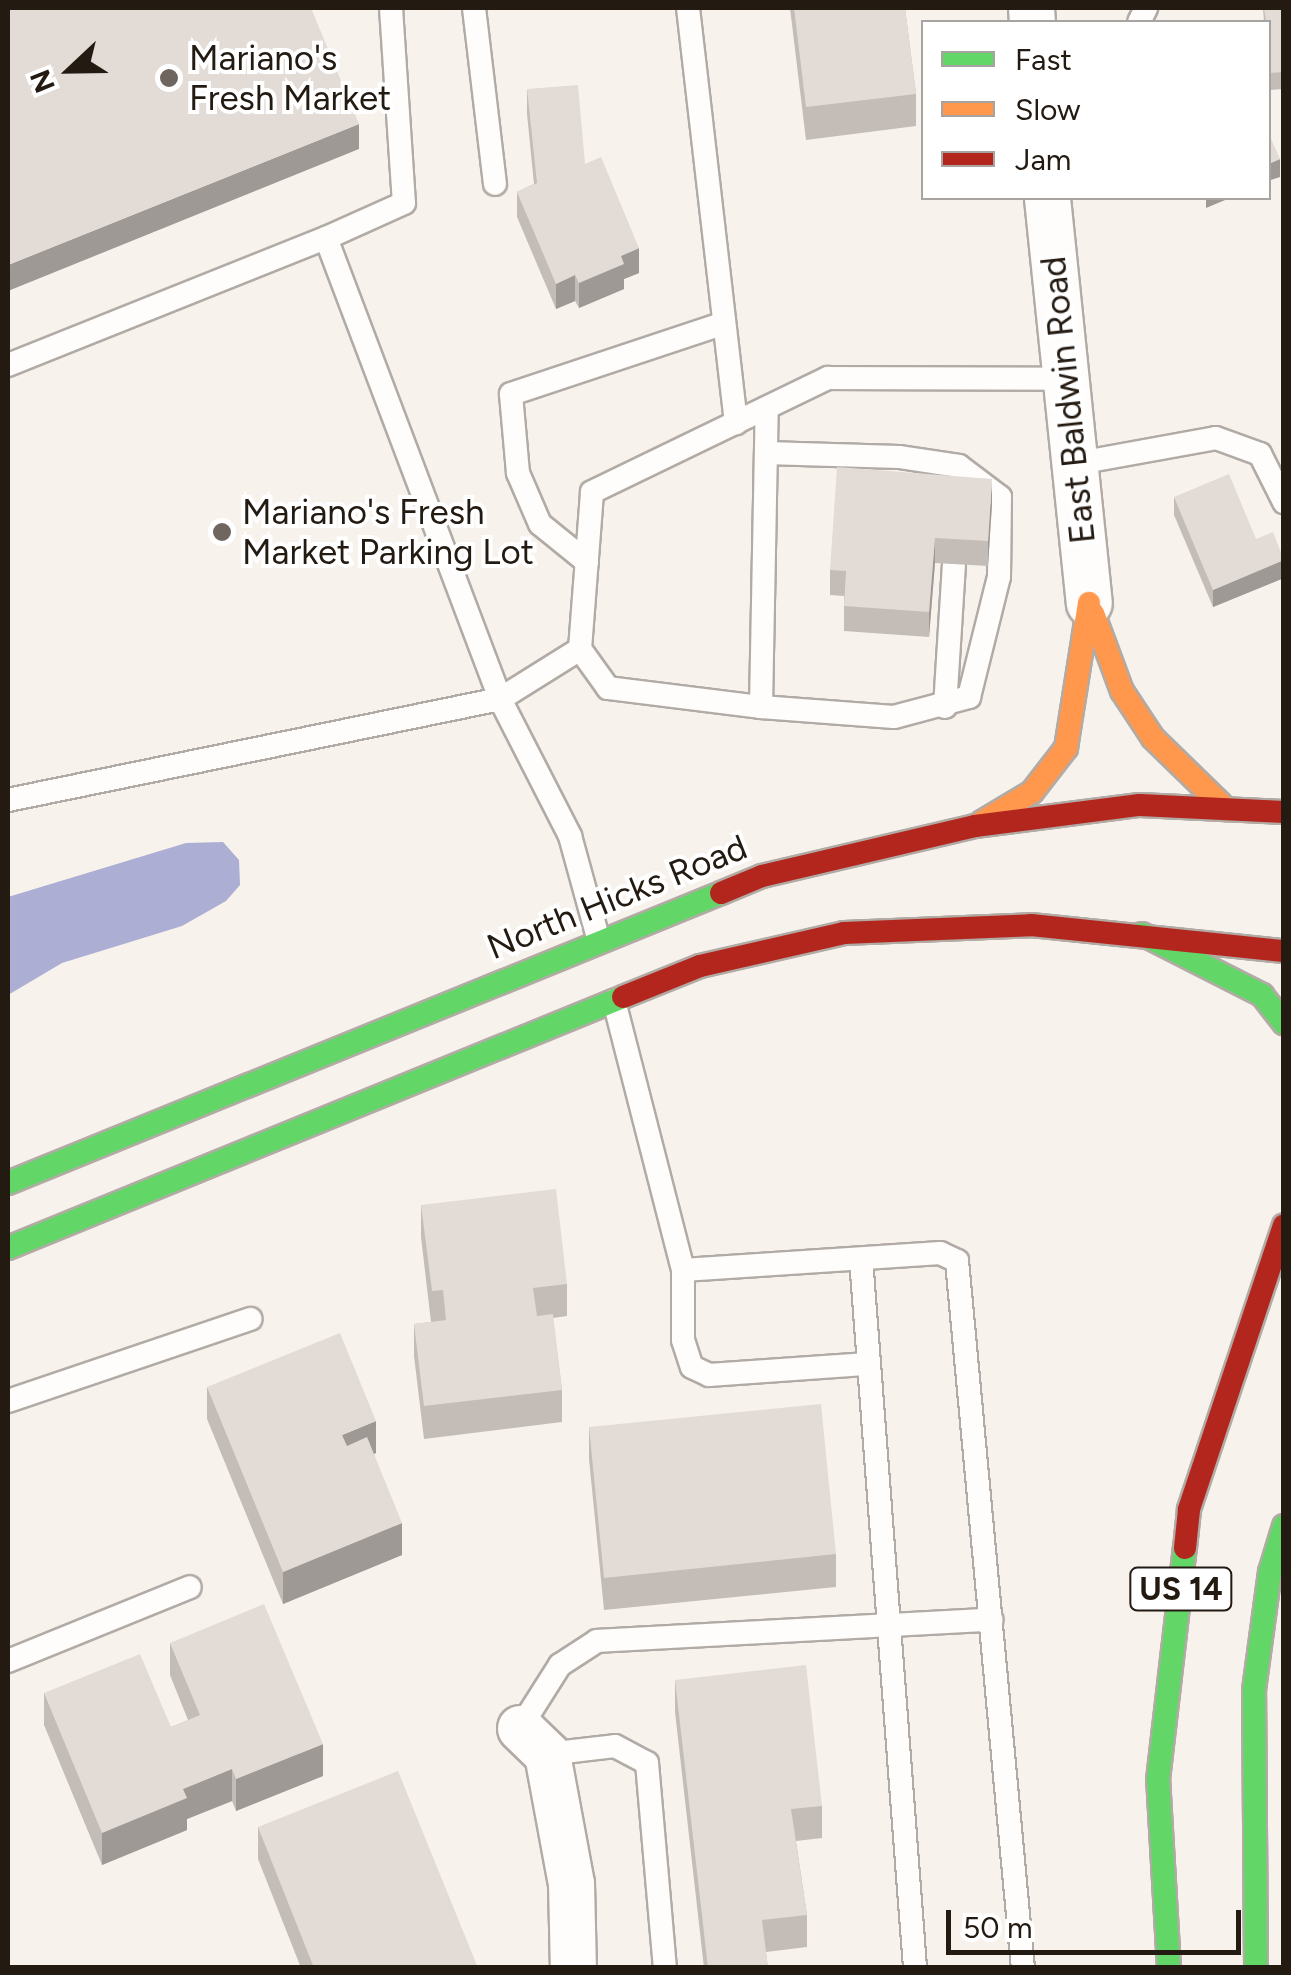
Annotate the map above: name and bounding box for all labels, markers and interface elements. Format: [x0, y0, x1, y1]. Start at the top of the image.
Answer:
north arrow [20, 20, 120, 120]
legend [921, 20, 1271, 200]
place label: Mariano's Fresh Market [189, 37, 391, 119]
text: Fast [1015, 41, 1072, 78]
text: N [22, 65, 62, 98]
marker: Mariano's Fresh Market [158, 67, 180, 89]
text: Slow [1015, 91, 1081, 128]
text: Jam [1015, 141, 1071, 178]
street label: East Baldwin Road [1032, 254, 1104, 546]
place label: Mariano's Fresh Market Parking Lot [242, 491, 534, 573]
marker: Mariano's Fresh Market Parking Lot [211, 521, 233, 543]
street label: North Hicks Road [481, 826, 753, 968]
road number: US 14 [1128, 1562, 1234, 1616]
scale bar [951, 1890, 1246, 1952]
text: 50 m [963, 1909, 1032, 1946]

